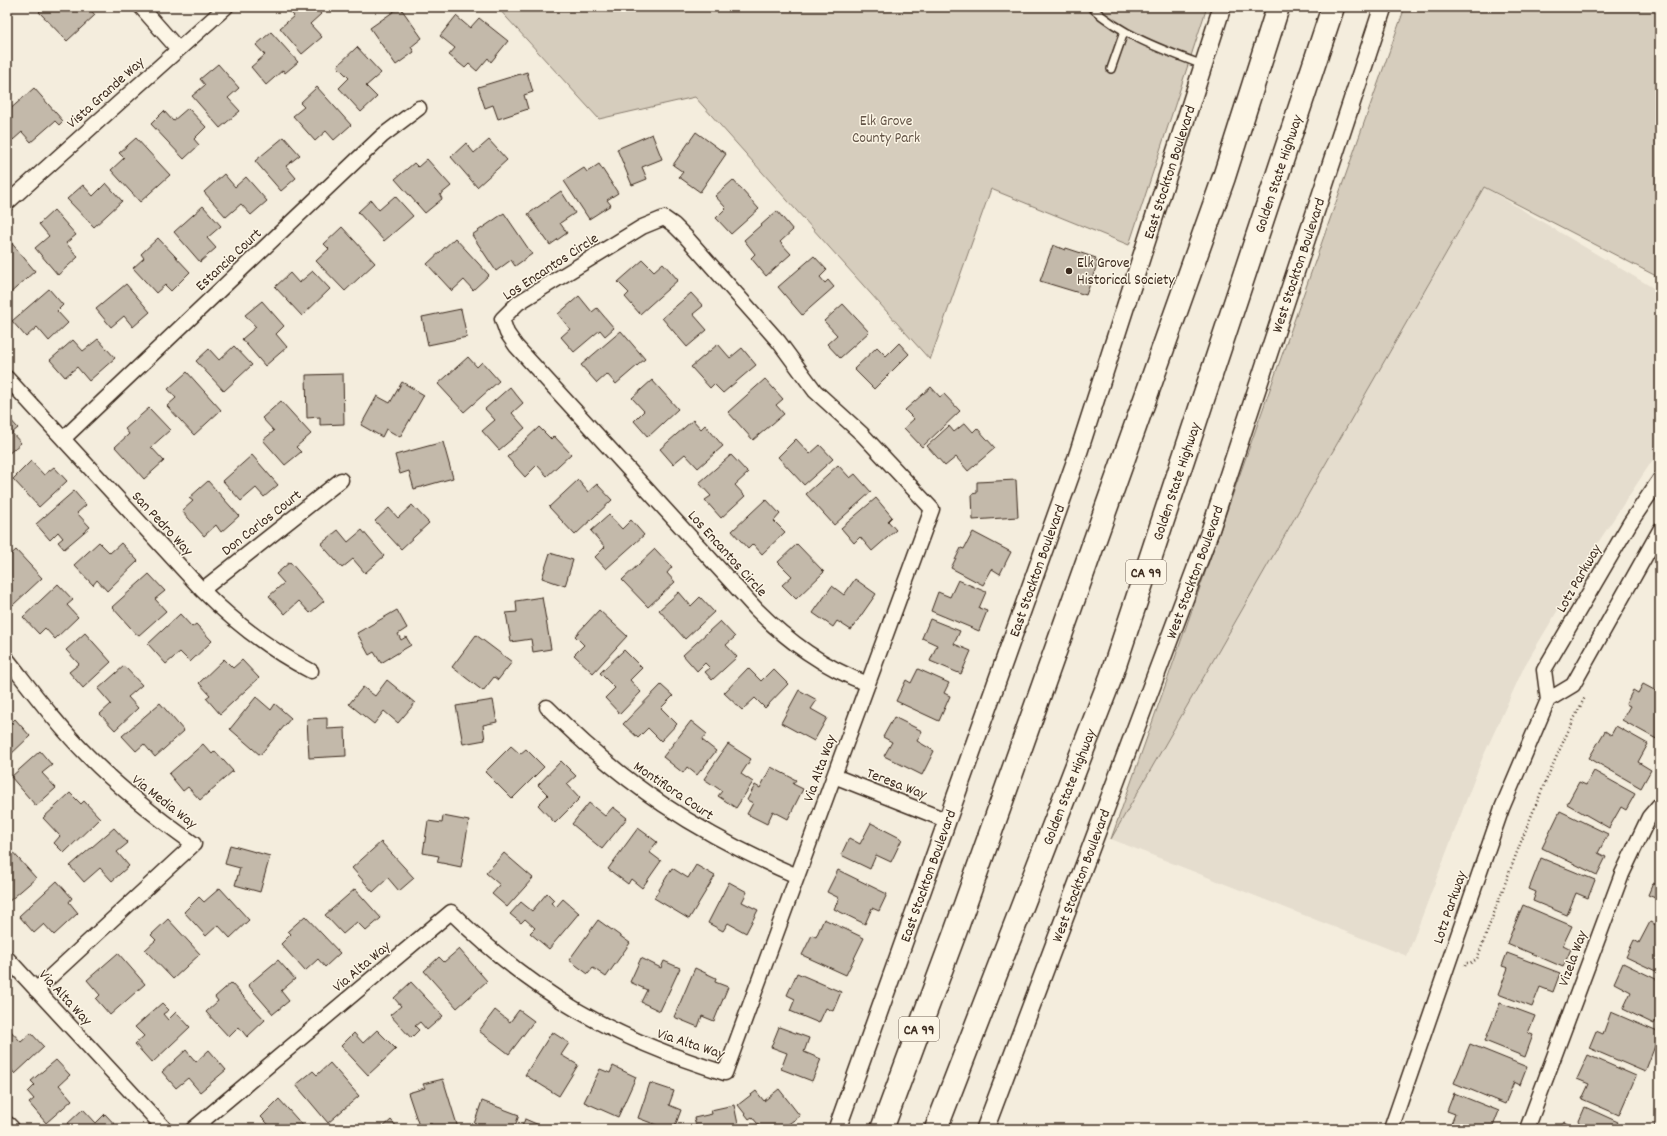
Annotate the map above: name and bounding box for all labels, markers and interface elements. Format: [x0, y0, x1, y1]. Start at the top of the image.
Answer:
street label: Vista Grande Way [62, 52, 151, 135]
street label: East Stockton Boulevard [1139, 103, 1203, 242]
park label: Elk Grove County Park [852, 111, 920, 150]
street label: Golden State Highway [1250, 111, 1310, 236]
street label: West Stockton Boulevard [1267, 195, 1332, 336]
street label: Estancia Court [191, 224, 268, 297]
street label: Los Encantos Circle [499, 228, 604, 307]
place label: Elk Grove Historical Society [1077, 253, 1176, 292]
marker: Elk Grove Historical Society [1064, 266, 1074, 276]
street label: Golden State Highway [1148, 419, 1208, 544]
street label: Don Carlos Court [217, 485, 307, 562]
street label: San Pedro Way [126, 487, 198, 562]
street label: East Stockton Boulevard [1005, 502, 1072, 640]
street label: West Stockton Boulevard [1161, 503, 1231, 642]
street label: Los Encantos Circle [681, 506, 772, 603]
street label: Lotz Parkway [1551, 540, 1609, 617]
road number: CA 99 [1126, 560, 1166, 584]
street label: Golden State Highway [1038, 725, 1103, 849]
street label: Via Alta Way [799, 731, 843, 805]
street label: Montiflora Court [628, 757, 718, 827]
street label: Teresa Way [863, 763, 931, 807]
street label: Via Media Way [126, 770, 202, 836]
street label: West Stockton Boulevard [1047, 806, 1117, 946]
street label: East Stockton Boulevard [896, 807, 963, 946]
street label: Lotz Parkway [1428, 867, 1474, 947]
street label: Vizela Way [1554, 927, 1594, 990]
street label: Via Alta Way [328, 936, 397, 998]
street label: Via Alta Way [33, 965, 97, 1032]
road number: CA 99 [899, 1017, 939, 1041]
street label: Via Alta Way [654, 1024, 728, 1066]

